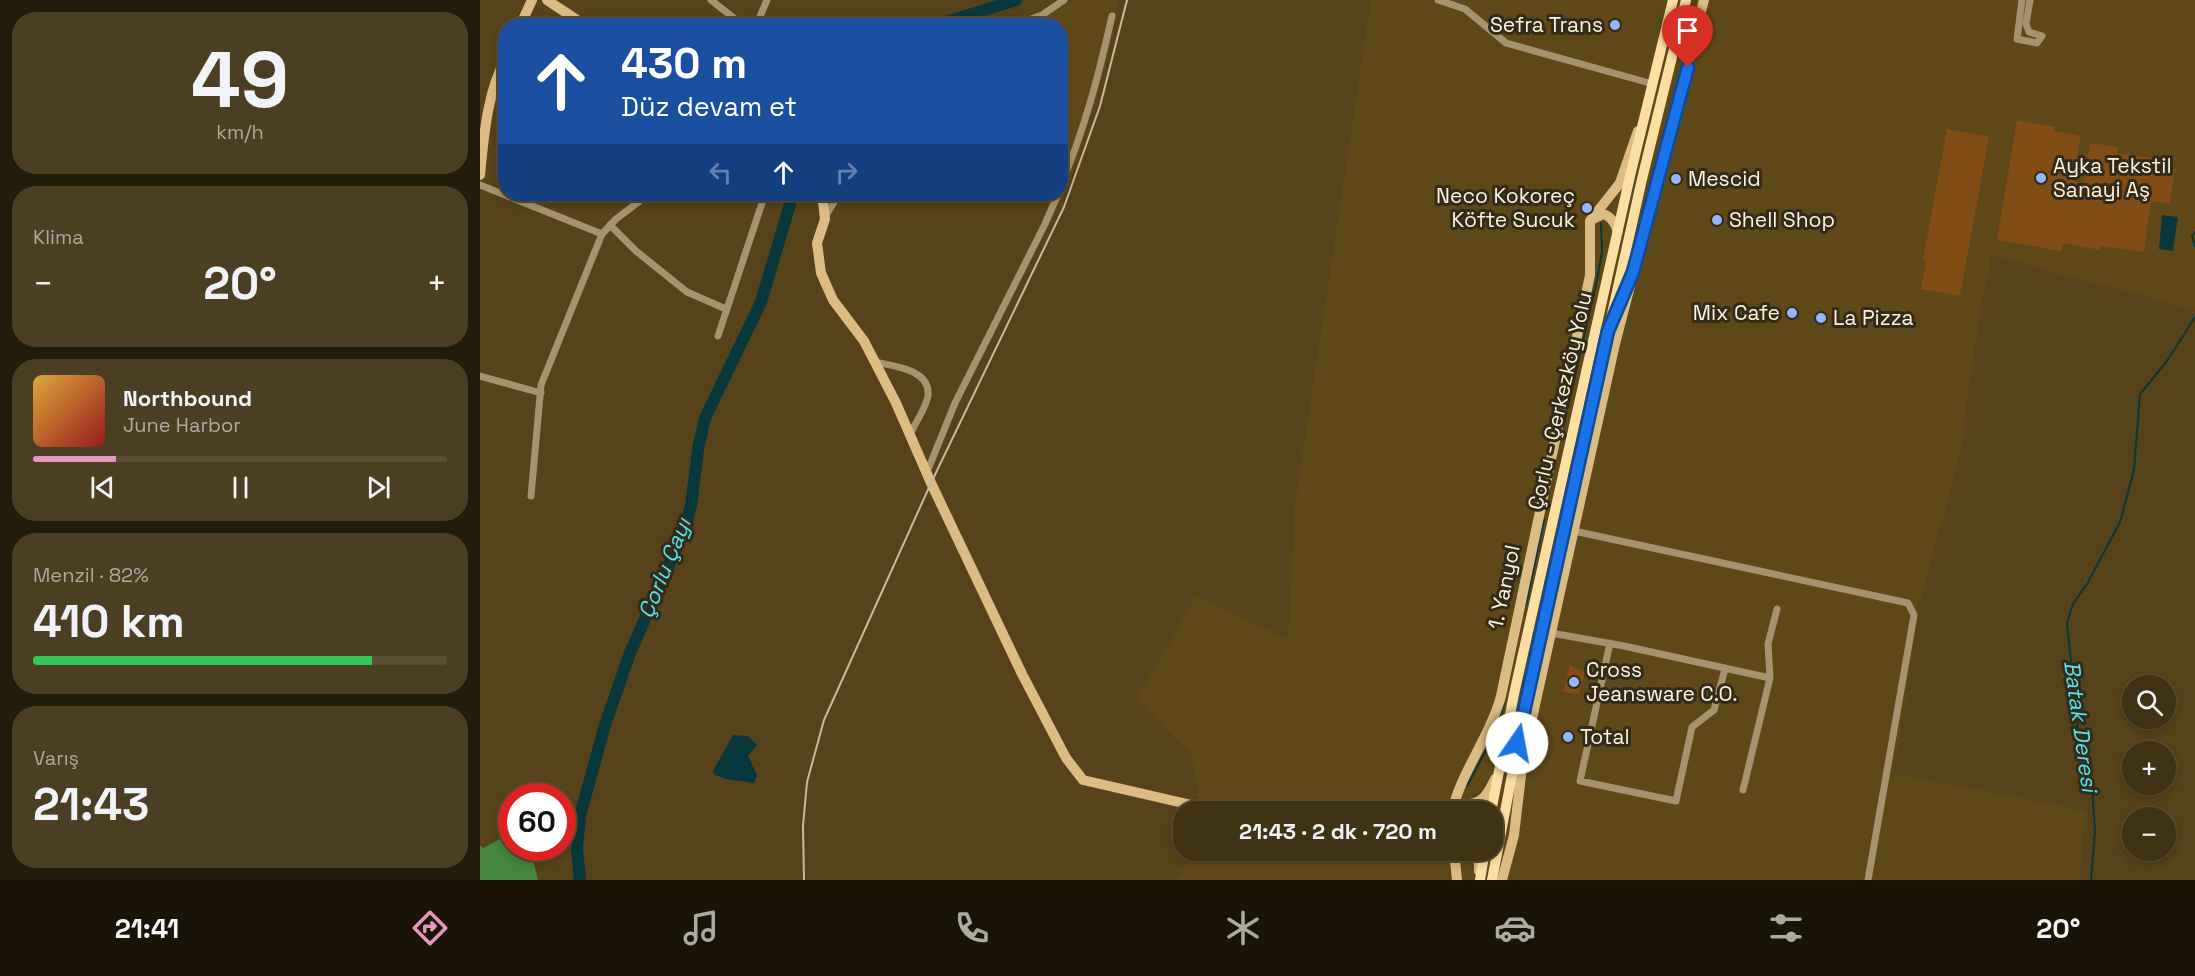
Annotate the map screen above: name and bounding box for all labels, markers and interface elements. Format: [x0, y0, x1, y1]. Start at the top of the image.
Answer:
pin [1662, 5, 1713, 67]
place label: Sefra Trans [1490, 11, 1603, 38]
icon: arrive [1671, 14, 1704, 47]
marker: Sefra Trans [1608, 18, 1622, 32]
text: 49 [191, 30, 289, 130]
text: 430 m [621, 37, 747, 90]
icon: ahead [522, 42, 600, 120]
text: Düz devam et [621, 89, 797, 124]
text: km/h [216, 119, 264, 145]
place label: Ayka Tekstil Sanayi Aş [2053, 152, 2172, 203]
icon: left [704, 156, 737, 189]
icon: ahead [767, 156, 800, 189]
icon: right [830, 156, 863, 189]
place label: Mescid [1688, 165, 1761, 192]
marker: Ayka Tekstil Sanayi Aş [2034, 171, 2048, 185]
marker: Mescid [1669, 172, 1683, 186]
place label: Neco Kokoreç Köfte Sucuk [1436, 182, 1575, 233]
marker: Neco Kokoreç Köfte Sucuk [1580, 201, 1594, 215]
place label: Shell Shop [1729, 206, 1835, 233]
marker: Shell Shop [1710, 213, 1724, 227]
text: Klima [33, 224, 84, 250]
text: 20° [203, 255, 277, 312]
text: − [33, 263, 53, 305]
text: + [427, 263, 447, 305]
street label: Çorlu - Çerkezköy Yolu [1521, 289, 1598, 512]
place label: Mix Cafe [1693, 299, 1780, 326]
place label: La Pizza [1833, 304, 1914, 331]
marker: Mix Cafe [1785, 306, 1799, 320]
marker: La Pizza [1814, 311, 1828, 325]
text: Northbound [123, 384, 252, 412]
text: June Harbor [123, 412, 241, 438]
icon: previous [86, 471, 119, 504]
icon: pause [224, 471, 257, 504]
icon: next [362, 471, 395, 504]
water label: Çorlu Çayı [631, 512, 697, 622]
street label: 1. Yanyol [1481, 542, 1526, 631]
text: Menzil · 82% [33, 562, 149, 588]
text: 410 km [33, 593, 185, 650]
place label: Cross Jeansware C.O. [1586, 656, 1737, 707]
water label: Batak Deresi [2058, 659, 2104, 796]
marker: Cross Jeansware C.O. [1567, 675, 1581, 689]
map controls [2122, 675, 2176, 861]
button: search [2122, 675, 2176, 729]
position arrow [1485, 711, 1549, 775]
place label: Total [1580, 723, 1630, 750]
marker: Total [1561, 730, 1575, 744]
button: + [2122, 741, 2176, 795]
text: Varış [33, 745, 79, 771]
text: 21:43 [33, 776, 149, 833]
speed limit sign: 60 [498, 783, 576, 861]
button: − [2122, 807, 2176, 861]
text: 21:43 · 2 dk · 720 m [1239, 817, 1437, 845]
icon: directions [409, 907, 451, 949]
icon: music [680, 907, 722, 949]
icon: phone [951, 907, 993, 949]
icon: climate [1222, 907, 1264, 949]
icon: car [1494, 907, 1536, 949]
icon: filters [1765, 907, 1807, 949]
text: 21:41 [115, 911, 179, 946]
text: 20° [2036, 911, 2080, 946]

